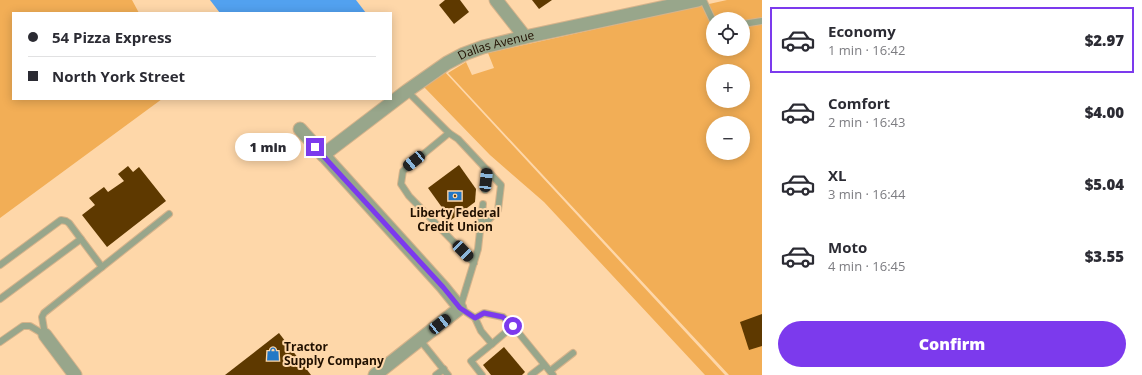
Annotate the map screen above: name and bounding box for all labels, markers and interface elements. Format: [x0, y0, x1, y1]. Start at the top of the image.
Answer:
map controls [706, 12, 750, 160]
button: locate [706, 12, 750, 56]
text: Economy [828, 21, 896, 41]
icon: car [780, 22, 816, 58]
street label: Dallas Avenue [454, 26, 536, 64]
text: 54 Pizza Express [52, 27, 172, 47]
text: $2.97 [1085, 30, 1124, 50]
text: 1 min · 16:42 [828, 41, 905, 59]
button: + [706, 64, 750, 108]
text: North York Street [52, 66, 185, 86]
text: Comfort [828, 93, 890, 113]
icon: car [780, 94, 816, 130]
text: $4.00 [1085, 102, 1124, 122]
text: 2 min · 16:43 [828, 113, 905, 131]
button: − [706, 116, 750, 160]
callout: 1 min [235, 133, 301, 161]
text: 1 min [250, 138, 286, 156]
route end [306, 138, 324, 156]
car [401, 149, 427, 173]
text: XL [828, 165, 846, 185]
icon: car [780, 166, 816, 202]
car [479, 167, 493, 193]
text: $5.04 [1085, 174, 1124, 194]
text: 3 min · 16:44 [828, 185, 905, 203]
bank icon: Liberty Federal Credit Union [447, 188, 463, 204]
place label: Liberty Federal Credit Union [410, 204, 500, 235]
text: Moto [828, 237, 867, 257]
car [450, 238, 476, 264]
icon: car [780, 238, 816, 274]
text: $3.55 [1085, 246, 1124, 266]
text: 4 min · 16:45 [828, 257, 905, 275]
car [427, 312, 453, 336]
route start [504, 317, 522, 335]
button: Confirm [778, 321, 1126, 367]
place label: Tractor Supply Company [284, 338, 384, 369]
shop icon: Tractor Supply Company [265, 346, 281, 362]

